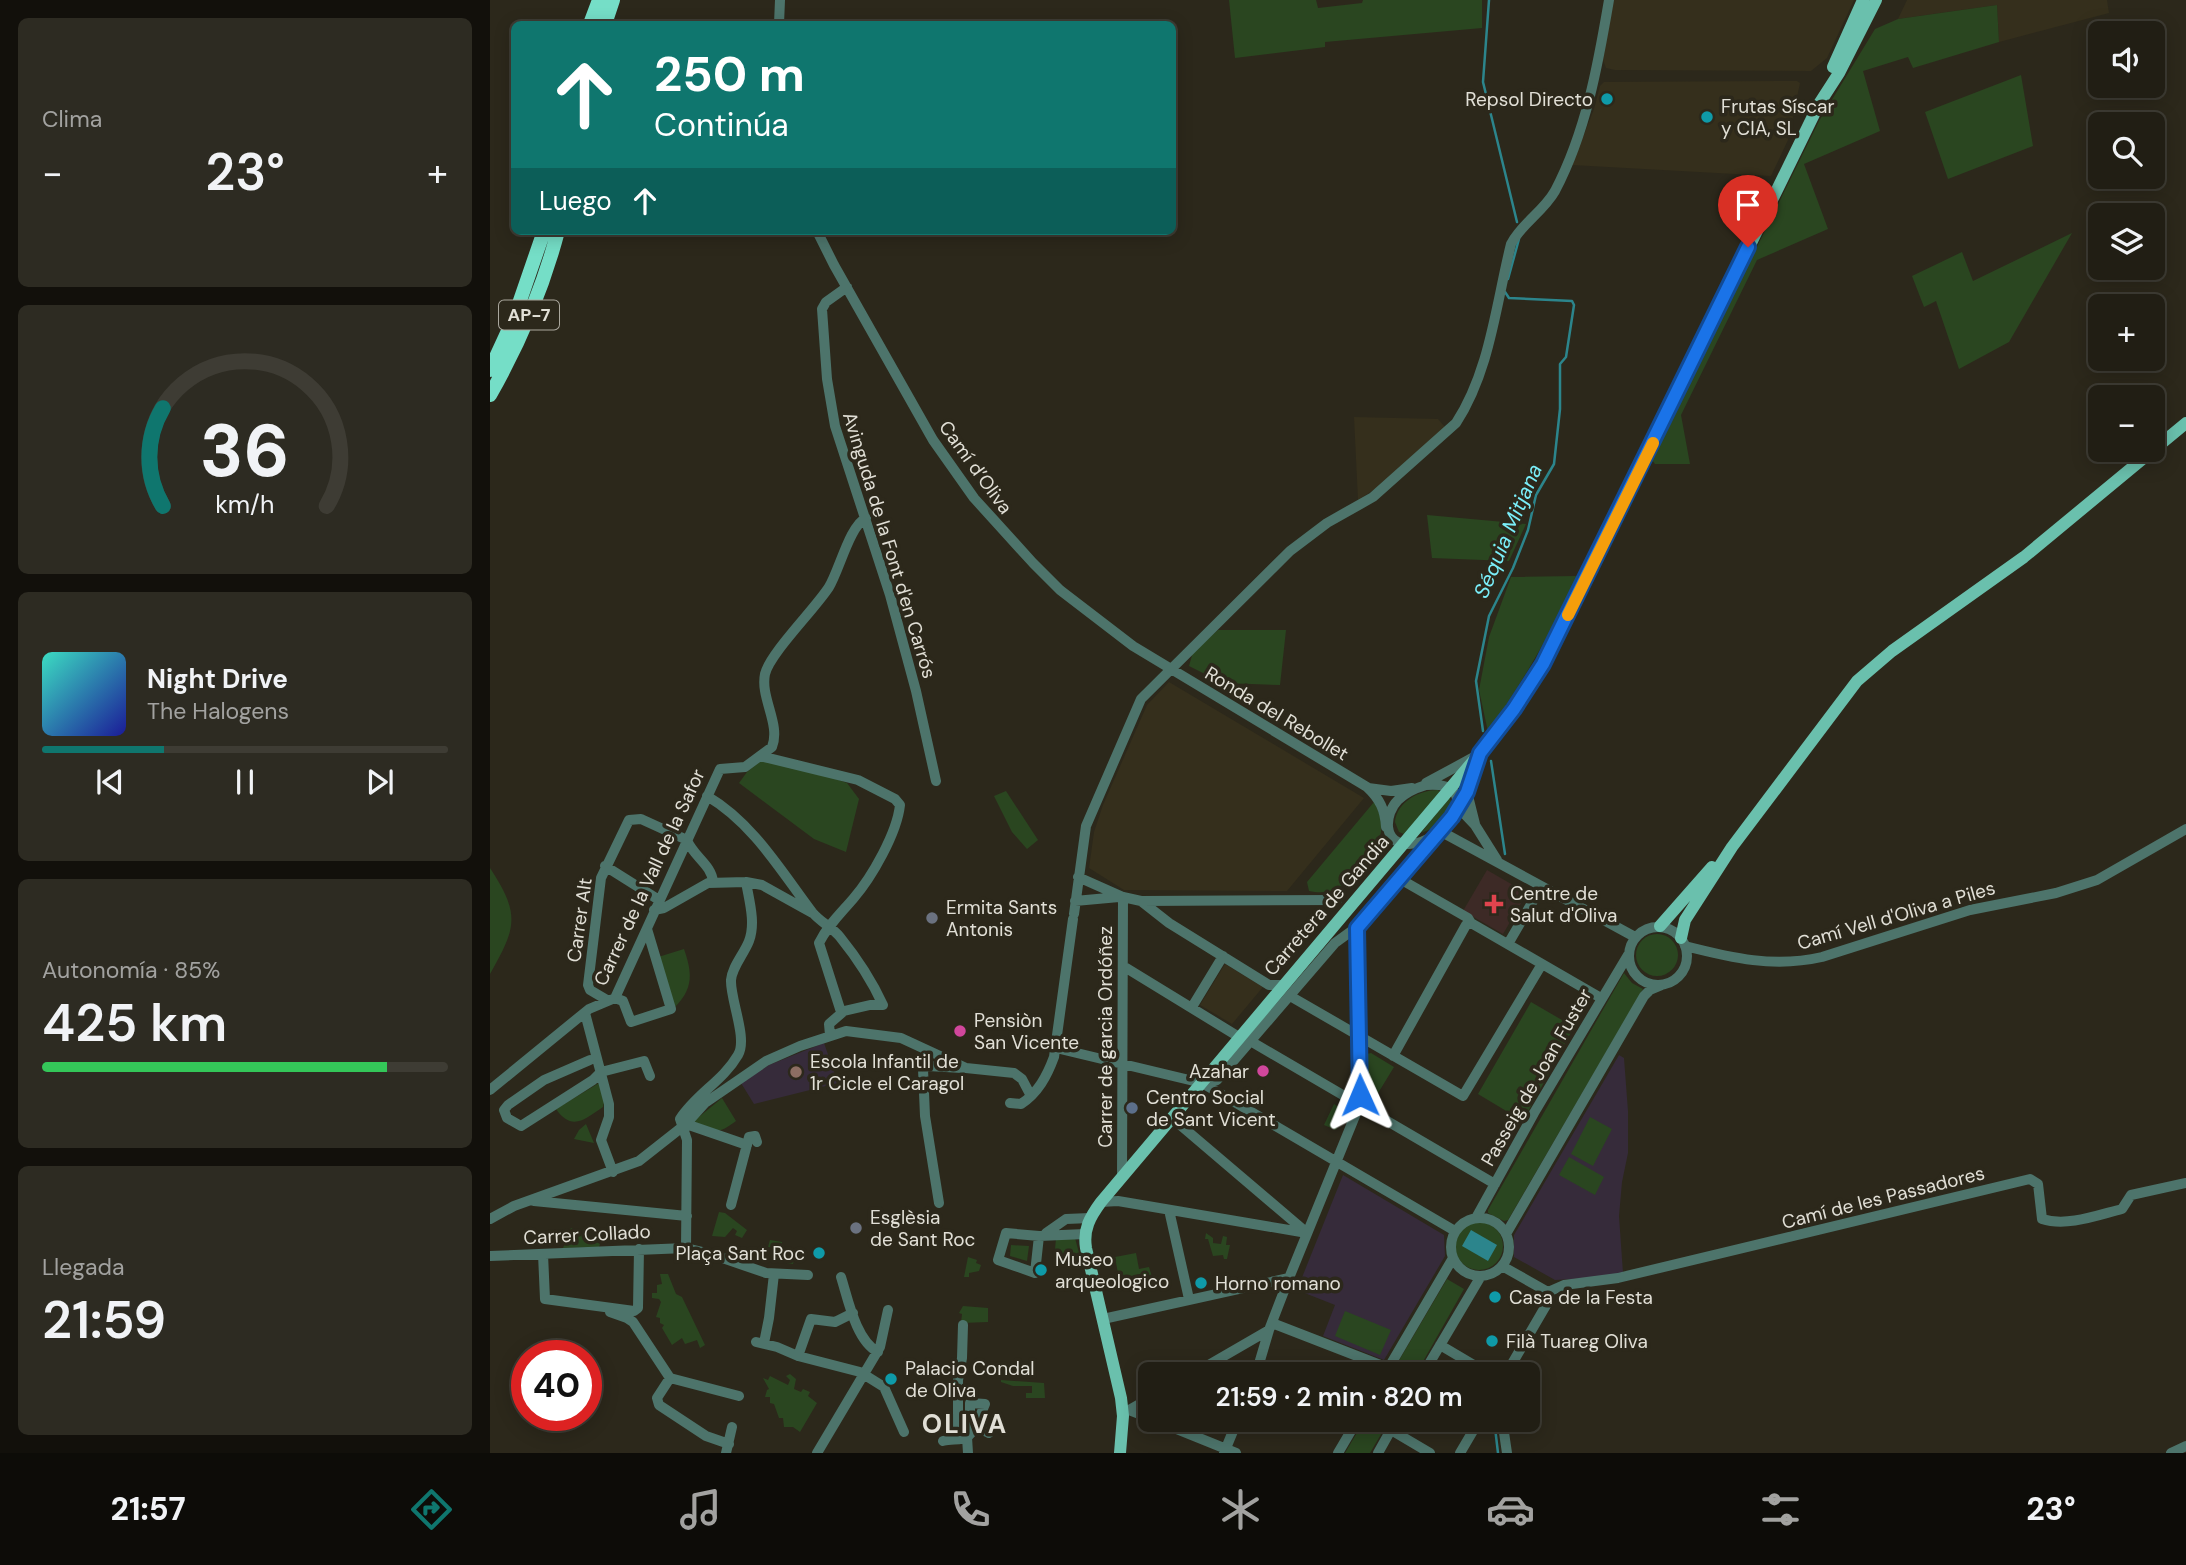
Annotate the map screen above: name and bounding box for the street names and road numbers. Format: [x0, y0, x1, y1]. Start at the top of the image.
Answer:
road number: AP-7 [499, 300, 559, 330]
street label: Avinguda de la Font d'en Carrós [837, 409, 942, 681]
street label: Camí d’Oliva [933, 416, 1018, 519]
street label: Ronda del Rebollet [1200, 661, 1353, 766]
street label: Carrer de la Vall de la Safor [588, 765, 711, 990]
street label: Carretera de Gandia [1258, 830, 1394, 981]
street label: Camí Vell d'Oliva a Piles [1794, 875, 1998, 956]
street label: Carrer Alt [561, 876, 598, 964]
street label: Carrer de garcia Ordóñez [1093, 926, 1118, 1148]
street label: Passeig de Joan Fuster [1475, 984, 1598, 1171]
street label: Camí de les Passadores [1779, 1160, 1987, 1235]
street label: Carrer Collado [523, 1219, 651, 1250]

